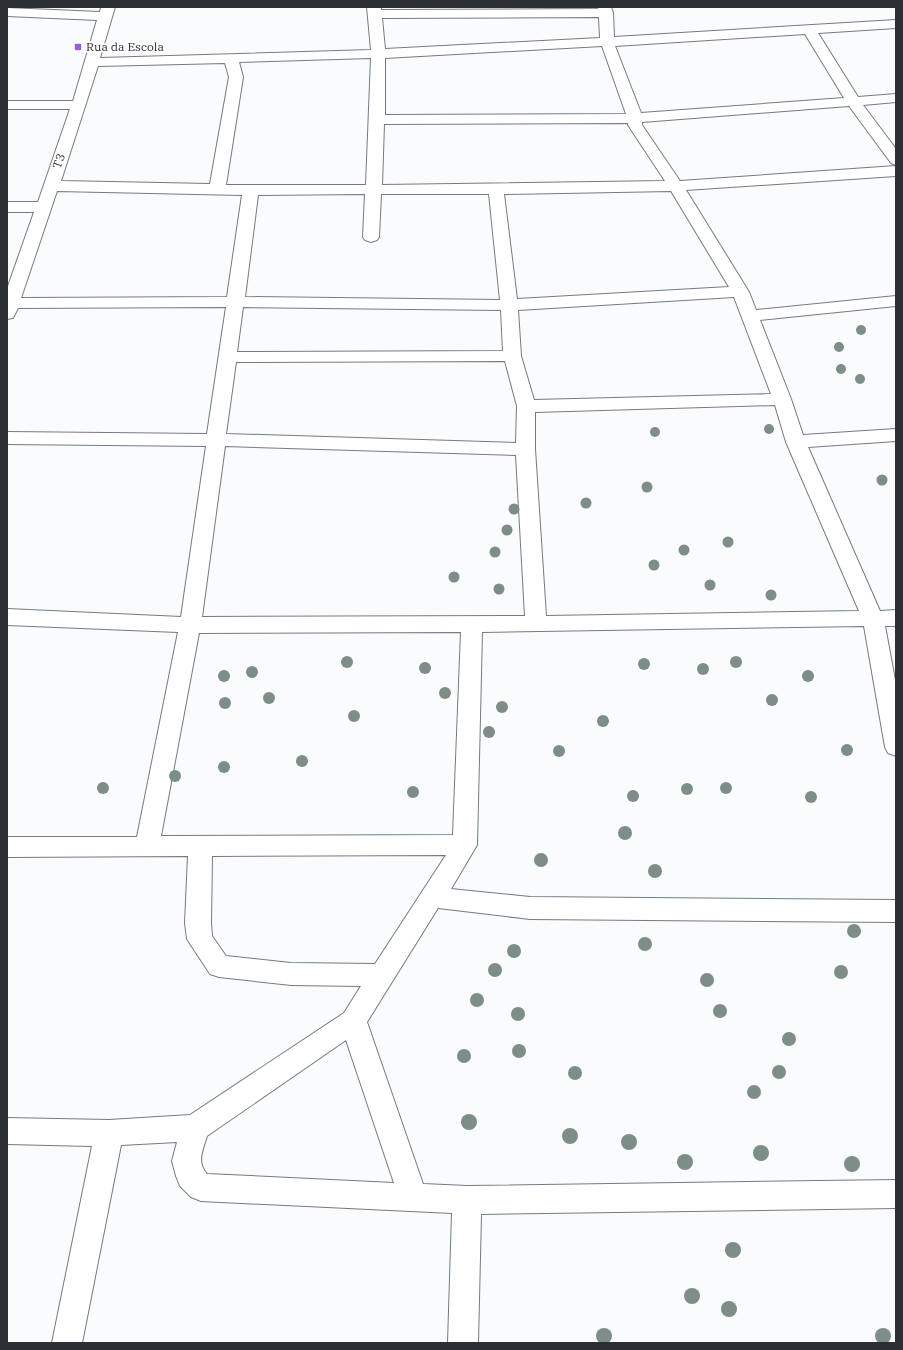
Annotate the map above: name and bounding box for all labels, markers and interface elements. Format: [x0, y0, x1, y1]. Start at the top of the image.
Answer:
place label: Rua da Escola [86, 39, 164, 54]
marker: Rua da Escola [73, 42, 83, 52]
street label: T3 [49, 151, 68, 170]

